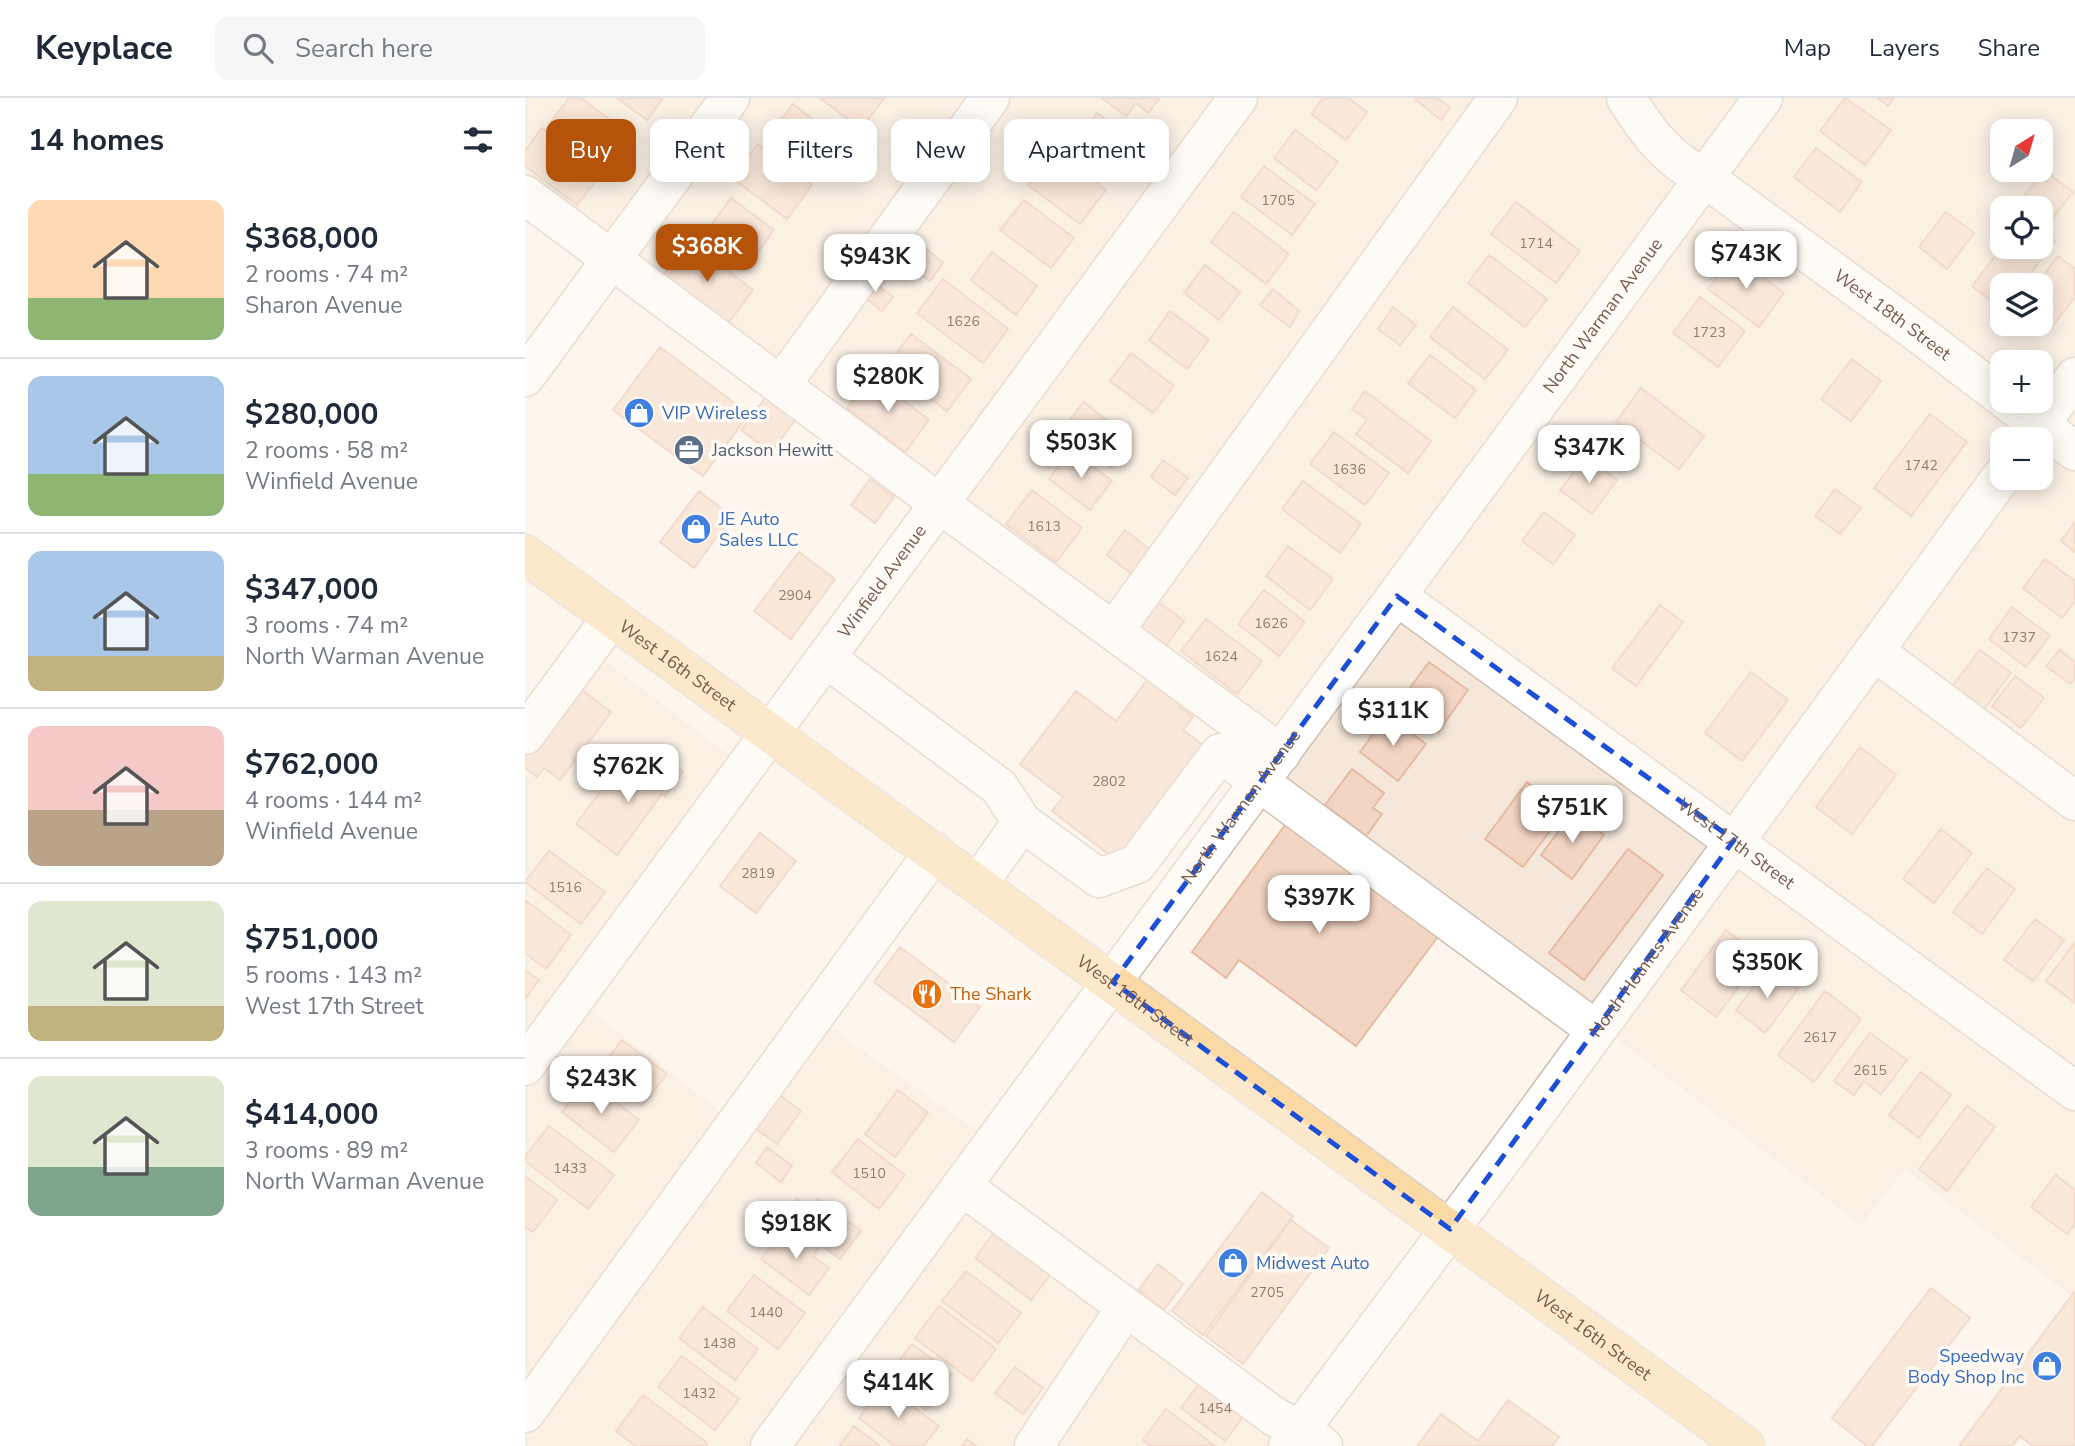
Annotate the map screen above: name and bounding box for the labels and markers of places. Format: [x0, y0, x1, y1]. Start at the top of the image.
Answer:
pin: $368K [658, 225, 756, 284]
pin: $743K [1697, 232, 1795, 291]
pin: $943K [826, 234, 924, 294]
pin: $280K [839, 354, 937, 414]
shop icon: VIP Wireless [622, 396, 656, 430]
place label: VIP Wireless [661, 401, 767, 425]
pin: $503K [1032, 420, 1130, 480]
pin: $347K [1540, 426, 1638, 485]
office icon: Jackson Hewitt [672, 433, 706, 467]
place label: Jackson Hewitt [711, 438, 834, 462]
place label: JE Auto Sales LLC [718, 507, 799, 552]
shop icon: JE Auto Sales LLC [679, 512, 713, 546]
pin: $311K [1344, 688, 1442, 748]
pin: $762K [579, 744, 677, 804]
pin: $751K [1523, 786, 1621, 845]
pin: $397K [1270, 876, 1368, 935]
pin: $350K [1718, 940, 1816, 1000]
restaurant icon: The Shark [910, 977, 944, 1011]
place label: The Shark [950, 982, 1033, 1006]
pin: $243K [552, 1056, 650, 1116]
pin: $918K [747, 1202, 845, 1261]
shop icon: Midwest Auto [1216, 1246, 1250, 1280]
place label: Midwest Auto [1256, 1251, 1370, 1275]
place label: Speedway Body Shop Inc [1908, 1344, 2025, 1389]
shop icon: Speedway Body Shop Inc [2030, 1349, 2064, 1383]
pin: $414K [849, 1360, 947, 1420]

